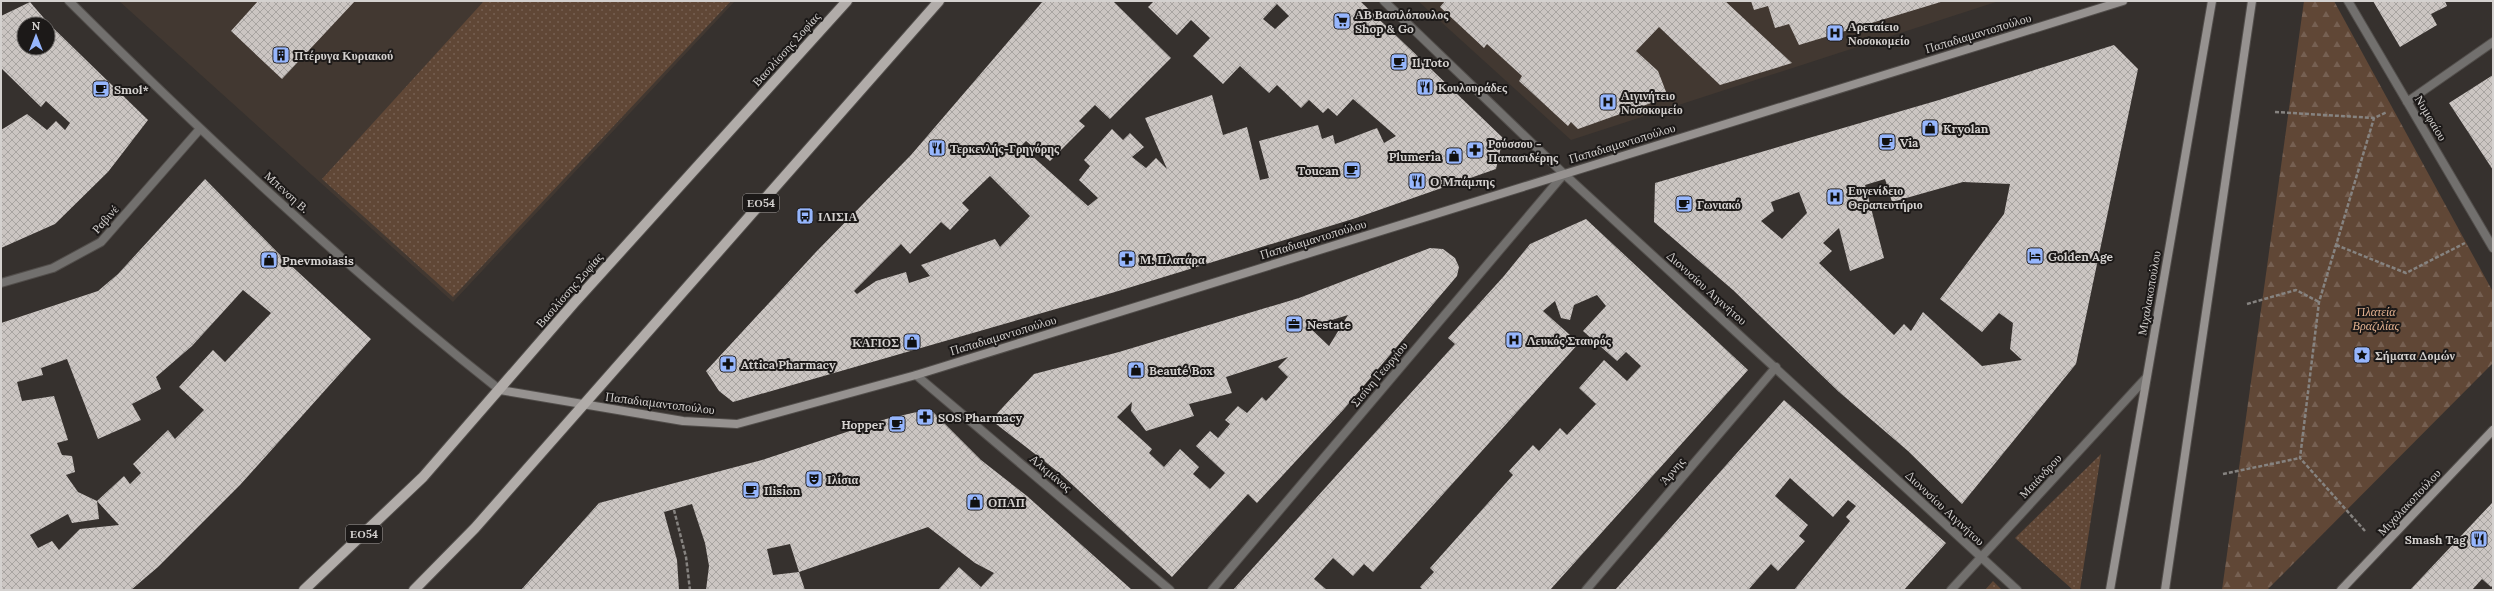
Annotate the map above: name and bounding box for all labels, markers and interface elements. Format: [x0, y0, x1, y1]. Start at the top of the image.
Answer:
place label: ΑΒ Βασιλόπουλος Shop & Go [1355, 7, 1449, 36]
street label: Βασιλίσσης Σοφίας [749, 9, 823, 89]
street label: Παπαδιαμαντοπούλου [1923, 10, 2033, 56]
supermarket icon: ΑΒ Βασιλόπουλος Shop & Go [1332, 11, 1352, 31]
north arrow [16, 16, 56, 56]
text: N [32, 19, 41, 33]
place label: Αρεταίειο Νοσοκομείο [1848, 19, 1910, 48]
hospital icon: Αρεταίειο Νοσοκομείο [1825, 23, 1845, 43]
building icon: Πτέρυγα Κυριακού [271, 45, 291, 65]
place label: Πτέρυγα Κυριακού [294, 48, 393, 63]
cafe icon: Il Toto [1389, 52, 1409, 72]
place label: Il Toto [1412, 55, 1449, 70]
restaurant icon: Κουλουράδες [1415, 77, 1435, 97]
cafe icon: Smol* [91, 79, 111, 99]
place label: Κουλουράδες [1438, 80, 1508, 95]
place label: Smol* [114, 82, 149, 97]
place label: Αιγινήτειο Νοσοκομείο [1621, 88, 1683, 117]
hospital icon: Αιγινήτειο Νοσοκομείο [1598, 92, 1618, 112]
street label: Νυμφαίου [2412, 93, 2450, 143]
shop icon: Kryolan [1920, 118, 1940, 138]
street label: Παπαδιαμαντοπούλου [1567, 120, 1677, 166]
place label: Kryolan [1943, 121, 1989, 136]
cafe icon: Via [1877, 132, 1897, 152]
place label: Via [1900, 135, 1919, 150]
place label: Ρούσσου - Παπασιδέρης [1488, 136, 1559, 165]
restaurant icon: Τερκενλής-Γρηγόρης [927, 138, 947, 158]
pharmacy icon: Ρούσσου - Παπασιδέρης [1465, 140, 1485, 160]
place label: Τερκενλής-Γρηγόρης [950, 141, 1060, 156]
shop icon: Plumeria [1444, 146, 1464, 166]
place label: Plumeria [1389, 149, 1442, 164]
cafe icon: Toucan [1342, 160, 1362, 180]
place label: Toucan [1297, 163, 1339, 178]
street label: Μπενση Β. [262, 168, 312, 216]
restaurant icon: Ο Μπάμπης [1407, 171, 1427, 191]
place label: Ο Μπάμπης [1430, 174, 1495, 189]
place label: Ευγενίδειο Θεραπευτήριο [1848, 183, 1923, 212]
hospital icon: Ευγενίδειο Θεραπευτήριο [1825, 187, 1845, 207]
road number: ΕΟ54 [743, 194, 779, 212]
cafe icon: Γωνιακό [1674, 194, 1694, 214]
place label: Γωνιακό [1697, 197, 1741, 212]
street label: Ραβινέ [88, 202, 122, 236]
bus stop icon: ΙΛΙΣΙΑ [795, 206, 815, 226]
place label: ΙΛΙΣΙΑ [818, 209, 857, 224]
street label: Παπαδιαμαντοπούλου [1258, 216, 1368, 262]
hotel icon: Golden Age [2025, 246, 2045, 266]
street label: Διονυσίου Αιγινήτου [1664, 248, 1750, 328]
street label: Βασιλίσσης Σοφίας [532, 249, 606, 331]
pharmacy icon: Μ. Πλατάρα [1117, 249, 1137, 269]
place label: Golden Age [2048, 249, 2114, 264]
street label: Μιχαλακοπούλου [2134, 249, 2164, 337]
shop icon: Pnevmoiasis [259, 250, 279, 270]
place label: Μ. Πλατάρα [1140, 252, 1205, 267]
place label: Pnevmoiasis [282, 253, 354, 268]
park label: Πλατεία Βραζιλίας [2353, 304, 2400, 333]
street label: Παπαδιαμαντοπούλου [948, 312, 1058, 358]
office icon: Nestate [1284, 314, 1304, 334]
place label: Nestate [1307, 317, 1351, 332]
hospital icon: Λευκός Σταυρός [1504, 330, 1524, 350]
shop icon: ΚΑΓΙΟΣ [902, 332, 922, 352]
place label: Λευκός Σταυρός [1527, 333, 1612, 348]
place label: ΚΑΓΙΟΣ [852, 335, 899, 350]
street label: Σισίνη Γεωργίου [1347, 338, 1411, 410]
place icon: Σήματα Δομών [2352, 345, 2372, 365]
place label: Σήματα Δομών [2375, 348, 2456, 363]
pharmacy icon: Attica Pharmacy [718, 354, 738, 374]
place label: Attica Pharmacy [741, 357, 836, 372]
shop icon: Beauté Box [1126, 360, 1146, 380]
place label: Beauté Box [1149, 363, 1213, 378]
street label: Παπαδιαμαντοπούλου [604, 389, 716, 417]
pharmacy icon: SOS Pharmacy [915, 407, 935, 427]
place label: SOS Pharmacy [938, 410, 1022, 425]
cafe icon: Hopper [887, 414, 907, 434]
place label: Hopper [841, 417, 884, 432]
street label: Αλκμάνος [1027, 451, 1075, 495]
street label: Μαιάνδρου [2016, 451, 2064, 501]
street label: Άρνης [1656, 454, 1688, 488]
street label: Μιχαλακοπούλου [2374, 465, 2444, 538]
street label: Διονυσίου Αιγινήτου [1902, 468, 1988, 549]
theatre icon: Ιλίσια [804, 469, 824, 489]
place label: Ιλίσια [827, 472, 859, 487]
cafe icon: Ilision [741, 480, 761, 500]
place label: Ilision [764, 483, 801, 498]
shop icon: ΟΠΑΠ [965, 492, 985, 512]
place label: ΟΠΑΠ [988, 495, 1025, 510]
road number: ΕΟ54 [346, 525, 382, 543]
restaurant icon: Smash Tag [2469, 529, 2489, 549]
place label: Smash Tag [2405, 532, 2467, 547]

